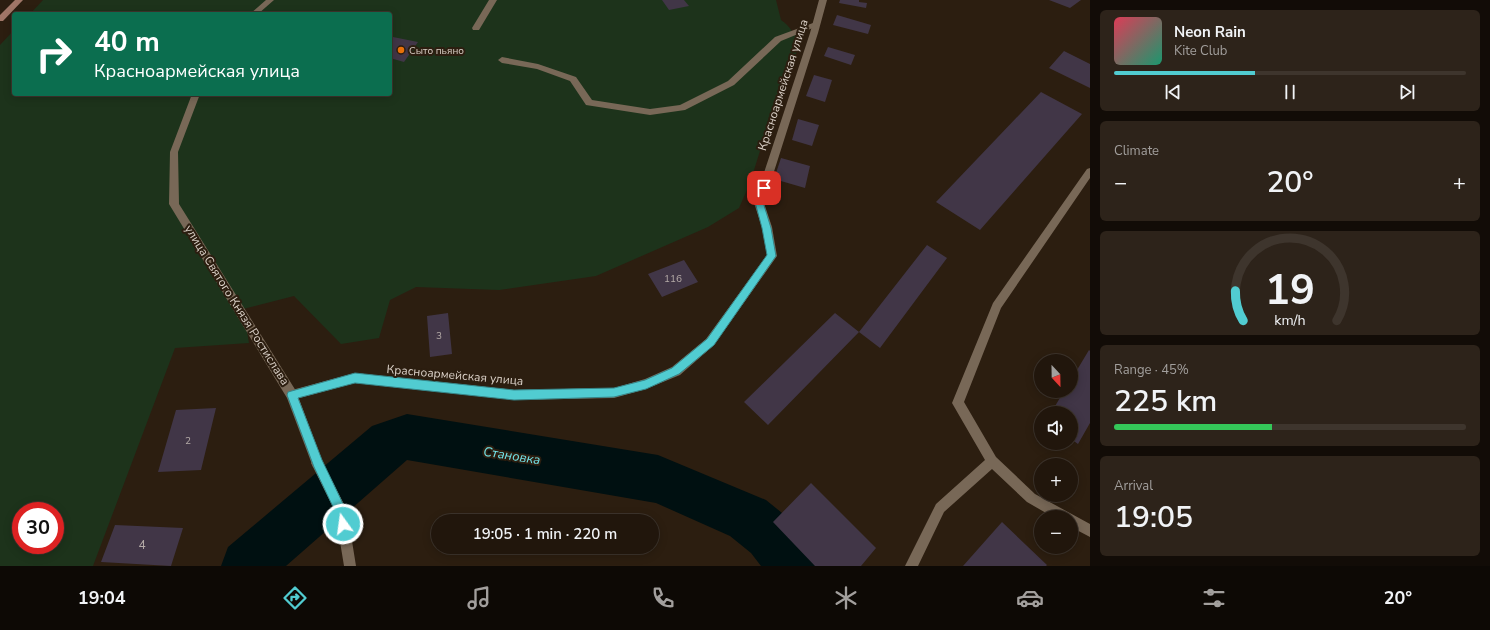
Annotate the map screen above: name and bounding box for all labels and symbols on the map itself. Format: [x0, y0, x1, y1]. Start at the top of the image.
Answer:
street label: Красноармейская улица [754, 17, 812, 153]
place label: Сыто пьяно [409, 44, 464, 58]
marker: Сыто пьяно [396, 45, 406, 55]
pin [747, 171, 781, 205]
street label: улица Святого Князя Ростислава [181, 222, 293, 388]
house number: 116 [664, 272, 682, 286]
house number: 3 [436, 329, 442, 343]
north arrow [1034, 354, 1078, 398]
street label: Красноармейская улица [386, 361, 524, 389]
house number: 2 [185, 434, 191, 448]
water label: Становка [482, 443, 542, 469]
speed limit sign: 30 [12, 502, 64, 554]
position arrow [322, 503, 364, 545]
house number: 4 [138, 537, 146, 553]

